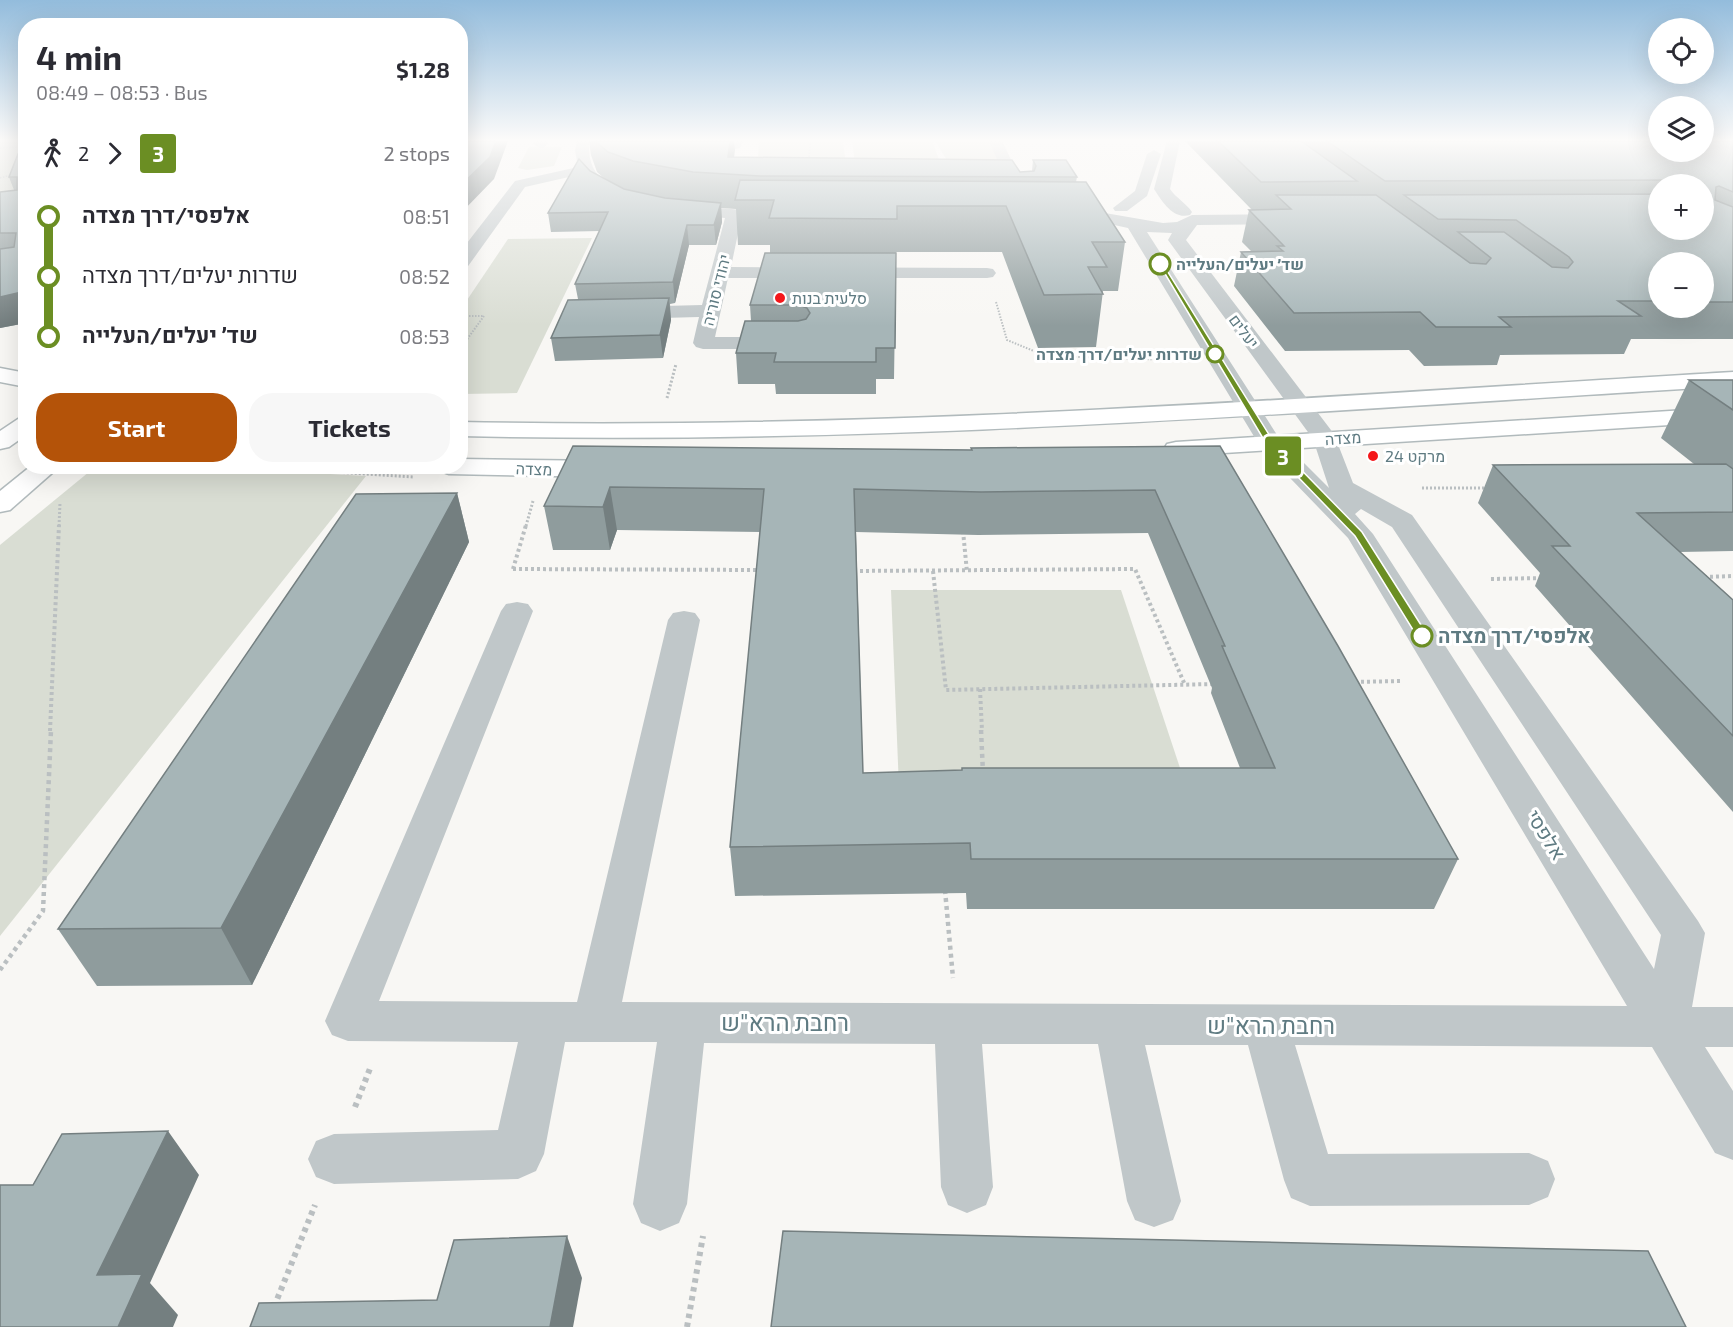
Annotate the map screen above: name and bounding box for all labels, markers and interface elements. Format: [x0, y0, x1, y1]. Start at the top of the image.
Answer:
map controls [1648, 18, 1714, 318]
button: locate [1648, 18, 1714, 84]
text: 4 min [36, 37, 122, 77]
text: $1.28 [396, 56, 450, 82]
text: 08:49 – 08:53 · Bus [36, 80, 208, 104]
button: layers [1648, 96, 1714, 162]
icon: walk [36, 137, 69, 170]
icon: forward [98, 137, 131, 170]
text: 2 [78, 141, 89, 165]
text: 3 [152, 141, 164, 166]
text: 2 stops [383, 141, 450, 165]
button: + [1648, 174, 1714, 240]
text: אלפסי/דרך מצדה [82, 201, 250, 227]
text: 08:51 [402, 204, 450, 228]
street label: יהודי סוריה [698, 252, 734, 327]
button: − [1648, 252, 1714, 318]
marker: שד׳ יעלים/העלייה [1149, 253, 1171, 275]
place label: שד׳ יעלים/העלייה [1176, 254, 1304, 273]
text: שדרות יעלים/דרך מצדה [82, 261, 298, 287]
text: 08:52 [399, 264, 450, 288]
place label: סלעית בנות [792, 288, 867, 307]
marker: סלעית בנות [773, 291, 787, 305]
street label: יעלים [1226, 310, 1263, 351]
text: שד׳ יעלים/העלייה [82, 321, 258, 347]
text: 08:53 [399, 324, 450, 348]
place label: שדרות יעלים/דרך מצדה [1036, 344, 1202, 363]
marker: שדרות יעלים/דרך מצדה [1206, 345, 1224, 363]
button: Start [36, 393, 237, 462]
button: Tickets [249, 393, 450, 462]
street label: מצדה [1324, 427, 1362, 448]
line badge: 3 [1264, 436, 1302, 476]
text: 3 [1277, 444, 1289, 469]
place label: מרקט 24 [1385, 446, 1445, 465]
marker: מרקט 24 [1366, 449, 1380, 463]
street label: מצדה [515, 458, 553, 479]
place label: אלפסי/דרך מצדה [1438, 623, 1591, 647]
marker: אלפסי/דרך מצדה [1411, 625, 1433, 647]
street label: אלפסי [1522, 805, 1571, 864]
street label: רחבת הרא"ש [721, 1007, 849, 1036]
street label: רחבת הרא"ש [1207, 1010, 1335, 1039]

